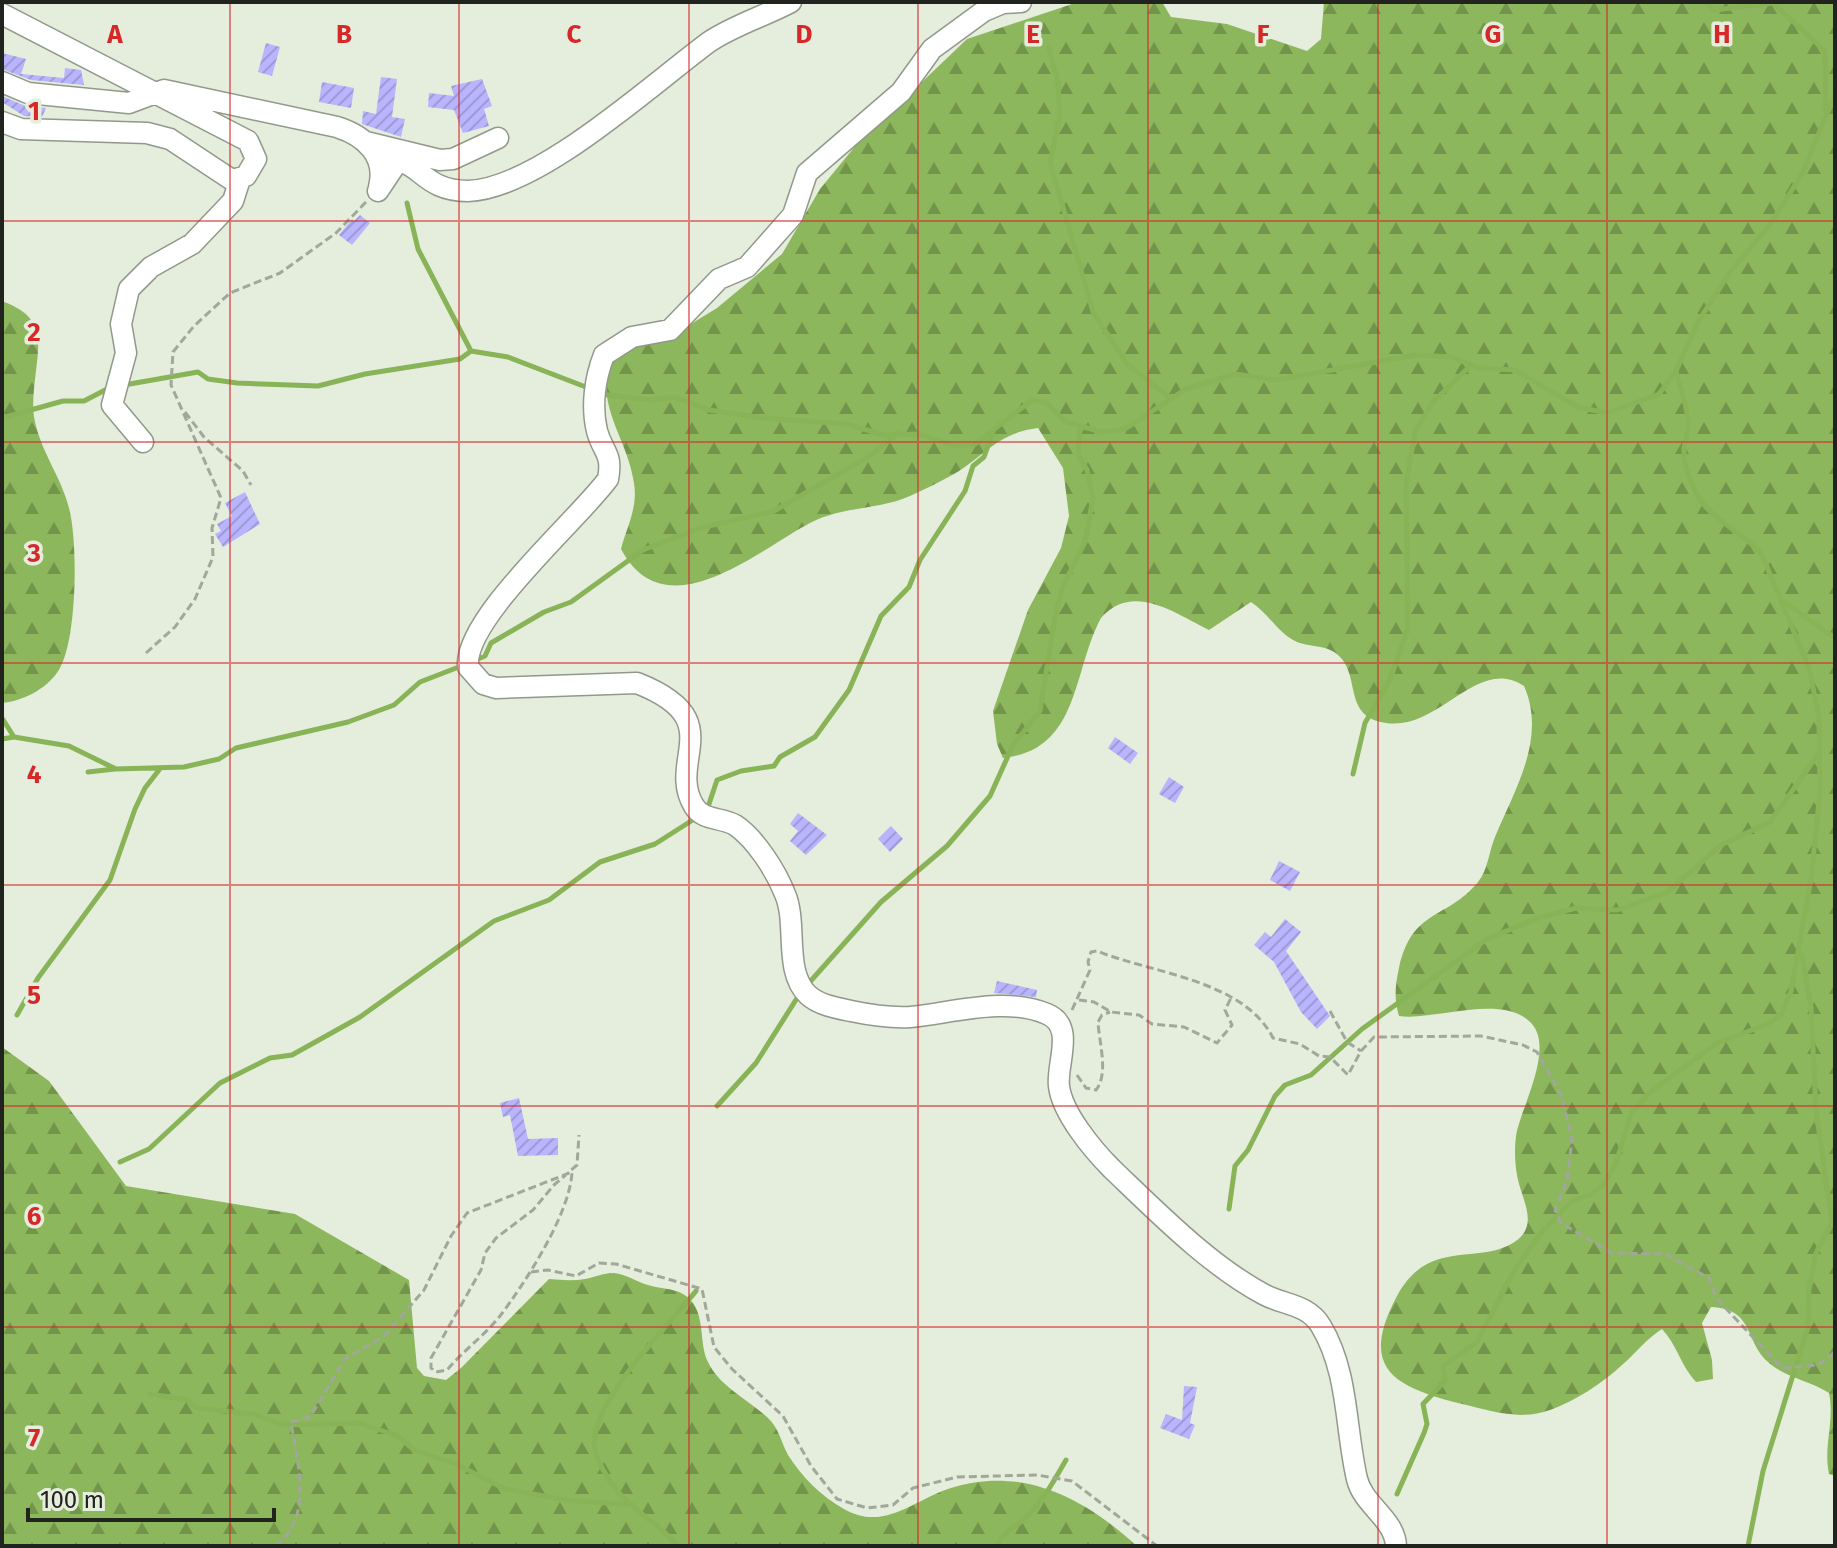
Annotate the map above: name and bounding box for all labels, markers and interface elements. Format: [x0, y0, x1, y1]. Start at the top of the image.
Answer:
text: A [106, 19, 123, 50]
text: B [336, 19, 352, 50]
text: C [567, 19, 582, 50]
text: D [796, 19, 813, 50]
text: E [1026, 19, 1040, 50]
text: F [1257, 19, 1270, 50]
text: G [1485, 19, 1501, 50]
text: H [1713, 19, 1731, 50]
text: 1 [28, 96, 40, 127]
text: 2 [27, 317, 41, 348]
text: 3 [26, 538, 41, 569]
text: 4 [27, 759, 42, 790]
text: 5 [27, 980, 41, 1011]
text: 6 [27, 1201, 42, 1232]
text: 7 [28, 1423, 40, 1454]
scale bar [28, 1472, 274, 1522]
text: 100 m [40, 1486, 104, 1514]

